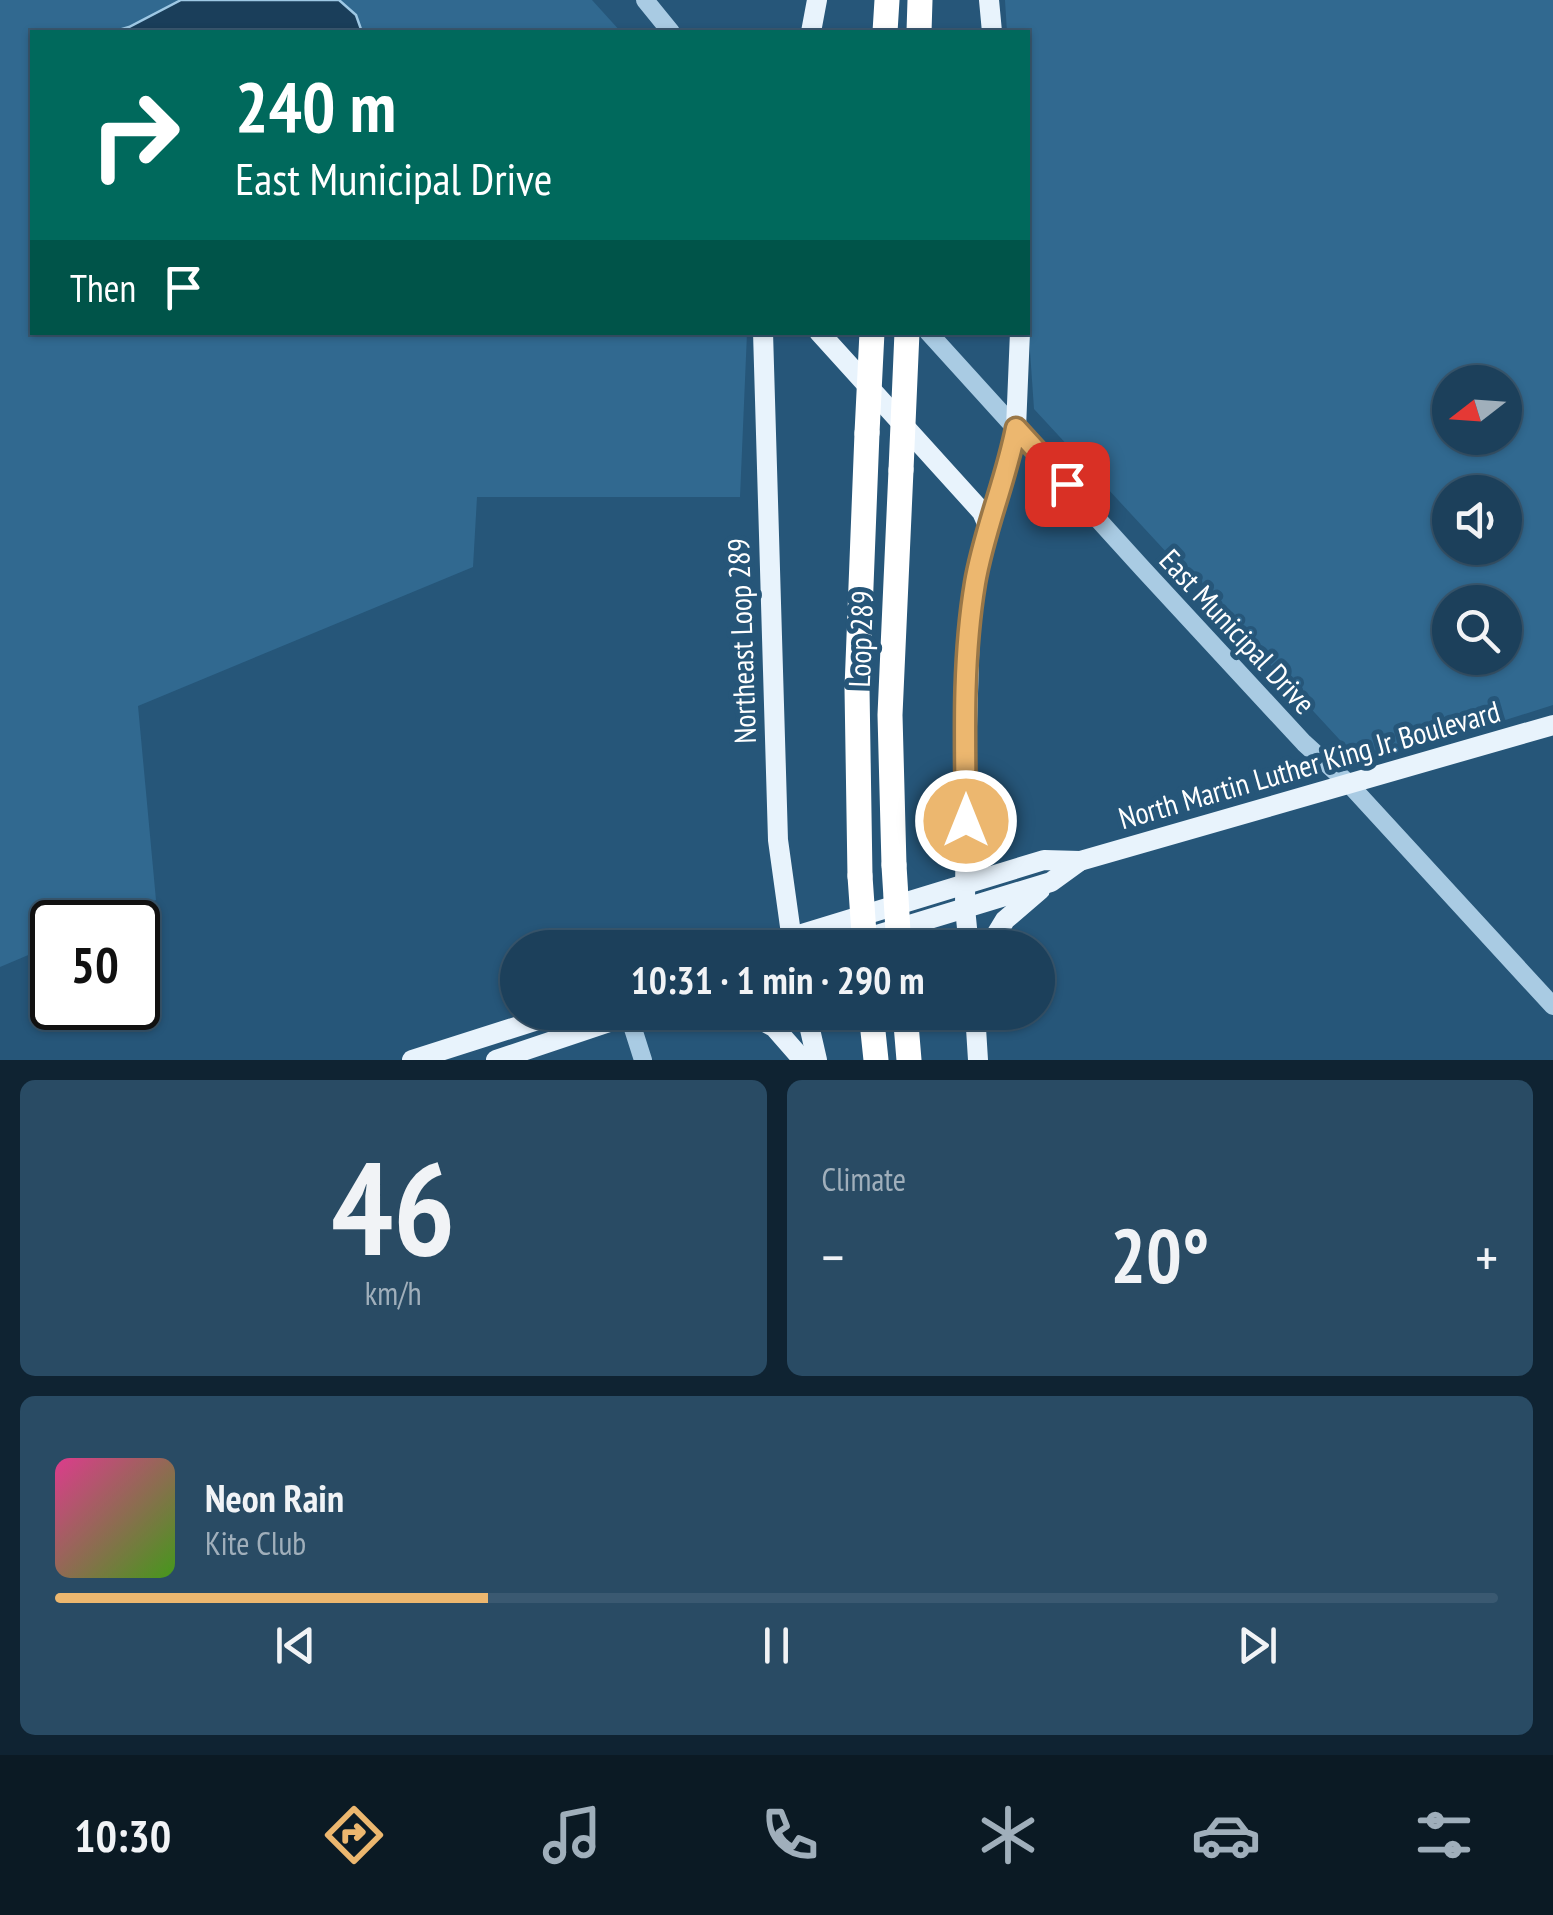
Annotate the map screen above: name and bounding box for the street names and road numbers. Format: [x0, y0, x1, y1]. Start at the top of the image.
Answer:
street label: Northeast Loop 289 [718, 538, 764, 744]
street label: East Municipal Drive [1152, 540, 1324, 722]
street label: Loop 289 [839, 590, 881, 688]
street label: North Martin Luther King Jr. Boulevard [1114, 691, 1504, 837]

